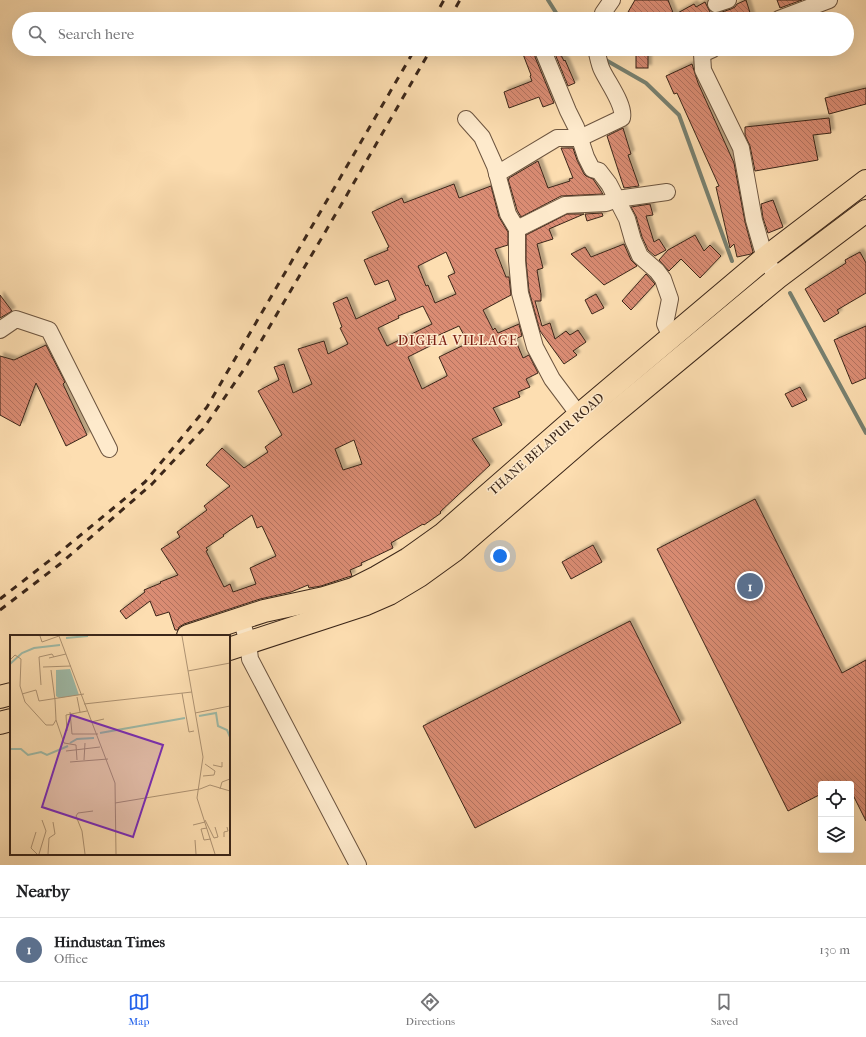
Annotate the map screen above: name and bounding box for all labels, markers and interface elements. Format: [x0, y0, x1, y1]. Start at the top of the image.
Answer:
search box [12, 12, 854, 56]
icon: search [26, 23, 48, 45]
text: Search here [58, 25, 134, 43]
district label: DIGHA VILLAGE [398, 332, 518, 349]
street label: THANE BELAPUR ROAD [485, 390, 607, 498]
your location [490, 546, 510, 566]
pin: 1 [737, 571, 763, 601]
inset map [10, 635, 230, 855]
map controls [818, 781, 854, 853]
button: locate [818, 781, 854, 817]
button: layers [818, 817, 854, 853]
text: Nearby [16, 881, 70, 901]
text: Hindustan Times [54, 933, 165, 951]
text: 1 [27, 942, 31, 957]
text: 130 m [819, 942, 850, 957]
text: Office [54, 951, 88, 966]
tab: Map [128, 991, 150, 1028]
tab: Directions [406, 991, 455, 1028]
tab: Saved [711, 991, 738, 1028]

